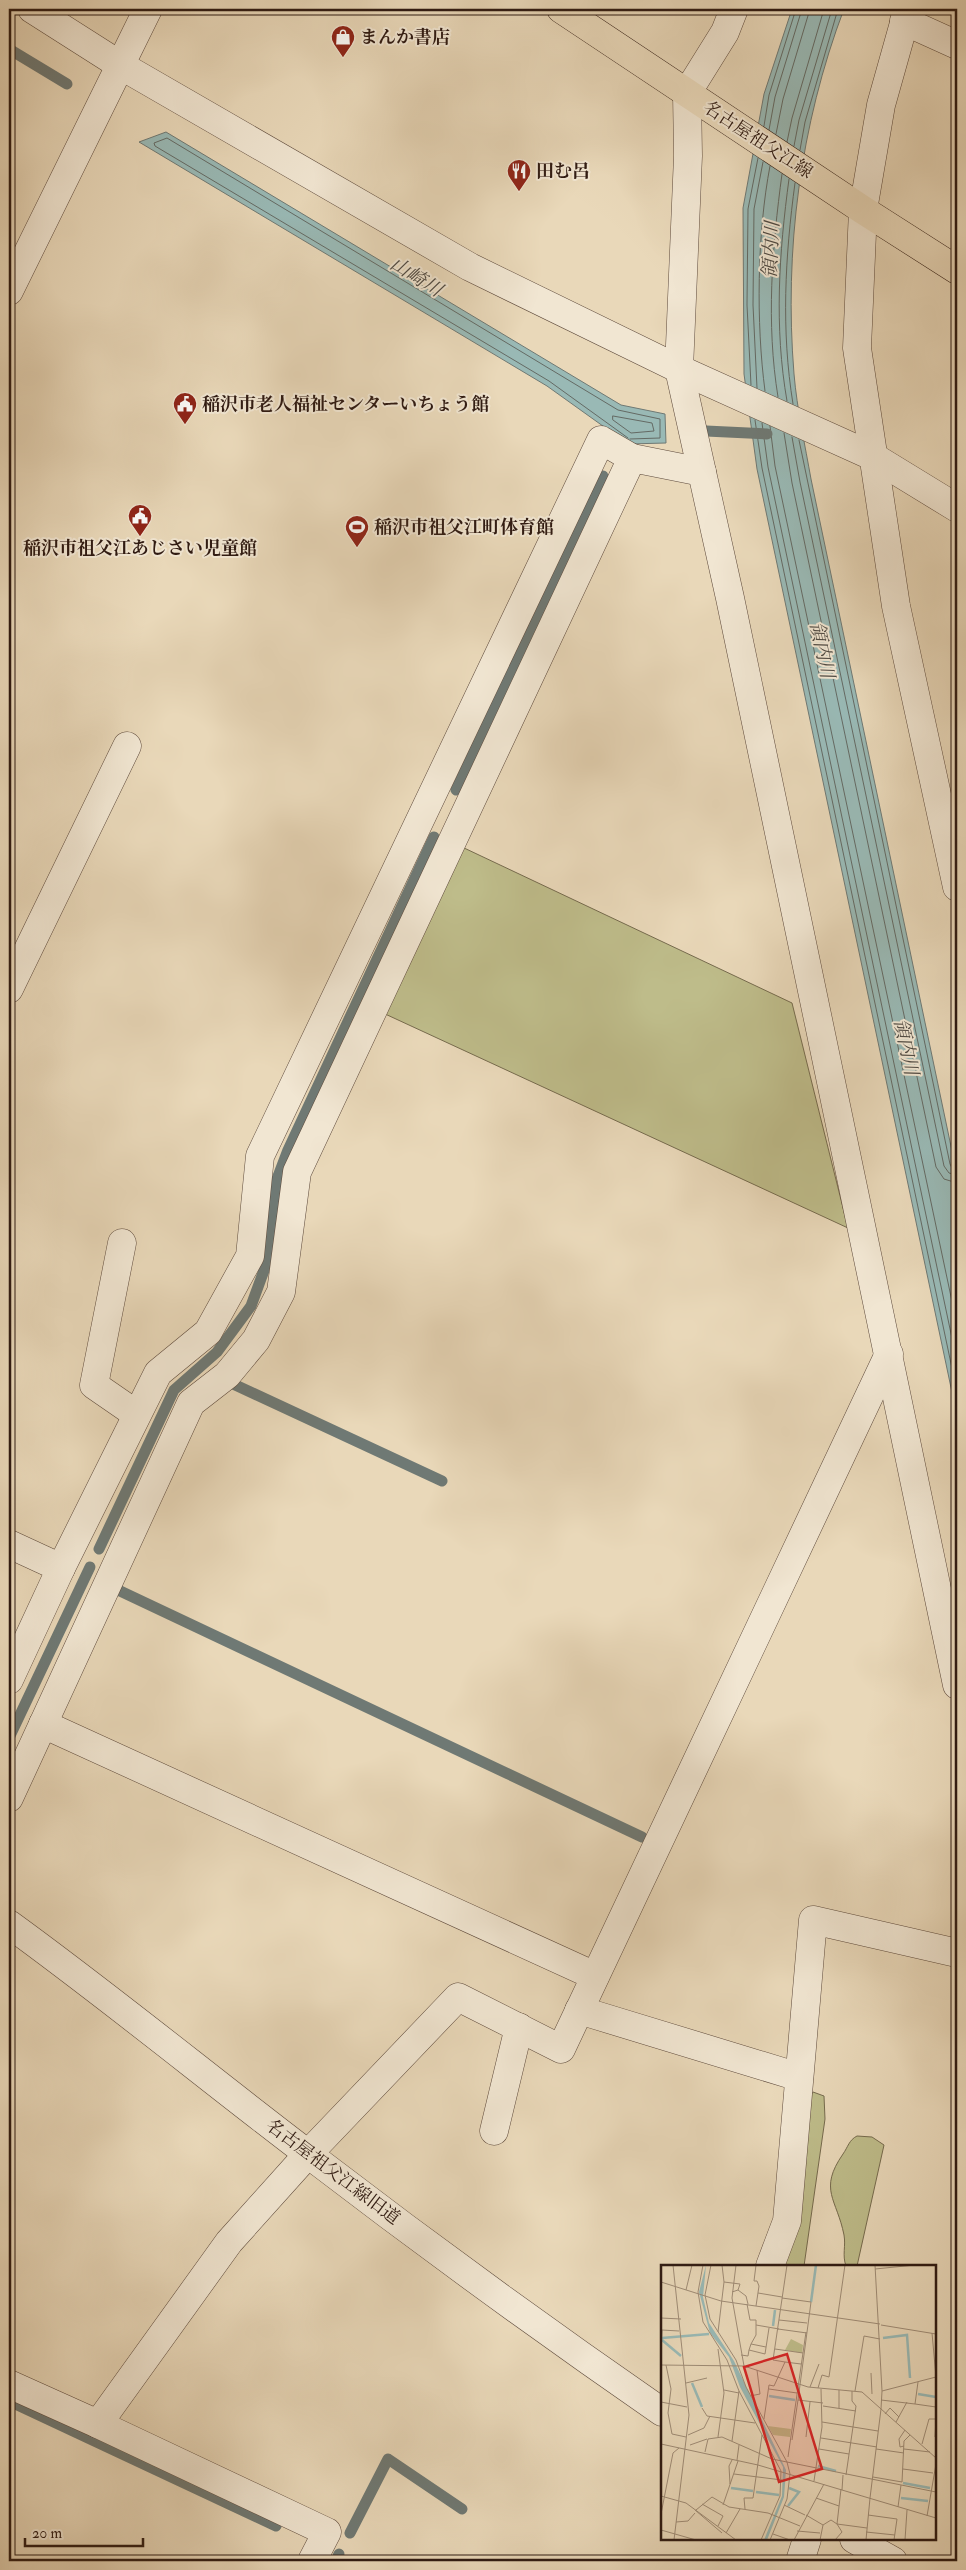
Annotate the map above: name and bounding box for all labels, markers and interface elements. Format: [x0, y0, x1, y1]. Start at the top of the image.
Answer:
shop icon: まんか書店 [330, 24, 356, 58]
place label: まんか書店 [360, 26, 450, 49]
street label: 名古屋祖父江線 [699, 96, 817, 184]
restaurant icon: 田む呂 [506, 158, 532, 192]
place label: 田む呂 [536, 160, 590, 183]
water label: 領内川 [758, 219, 785, 279]
water label: 山崎川 [385, 252, 448, 303]
public building icon: 稲沢市老人福祉センターいちょう館 [172, 391, 198, 425]
place label: 稲沢市老人福祉センターいちょう館 [202, 393, 489, 416]
public building icon: 稲沢市祖父江あじさい児童館 [127, 503, 153, 537]
sports icon: 稲沢市祖父江町体育館 [344, 514, 370, 548]
place label: 稲沢市祖父江町体育館 [374, 516, 554, 539]
place label: 稲沢市祖父江あじさい児童館 [23, 537, 257, 560]
water label: 領内川 [804, 620, 840, 682]
water label: 領内川 [888, 1017, 924, 1079]
street label: 名古屋祖父江線旧道 [261, 2114, 405, 2230]
inset map [661, 2265, 936, 2540]
scale bar [25, 2515, 142, 2547]
text: 20 m [32, 2524, 62, 2543]

